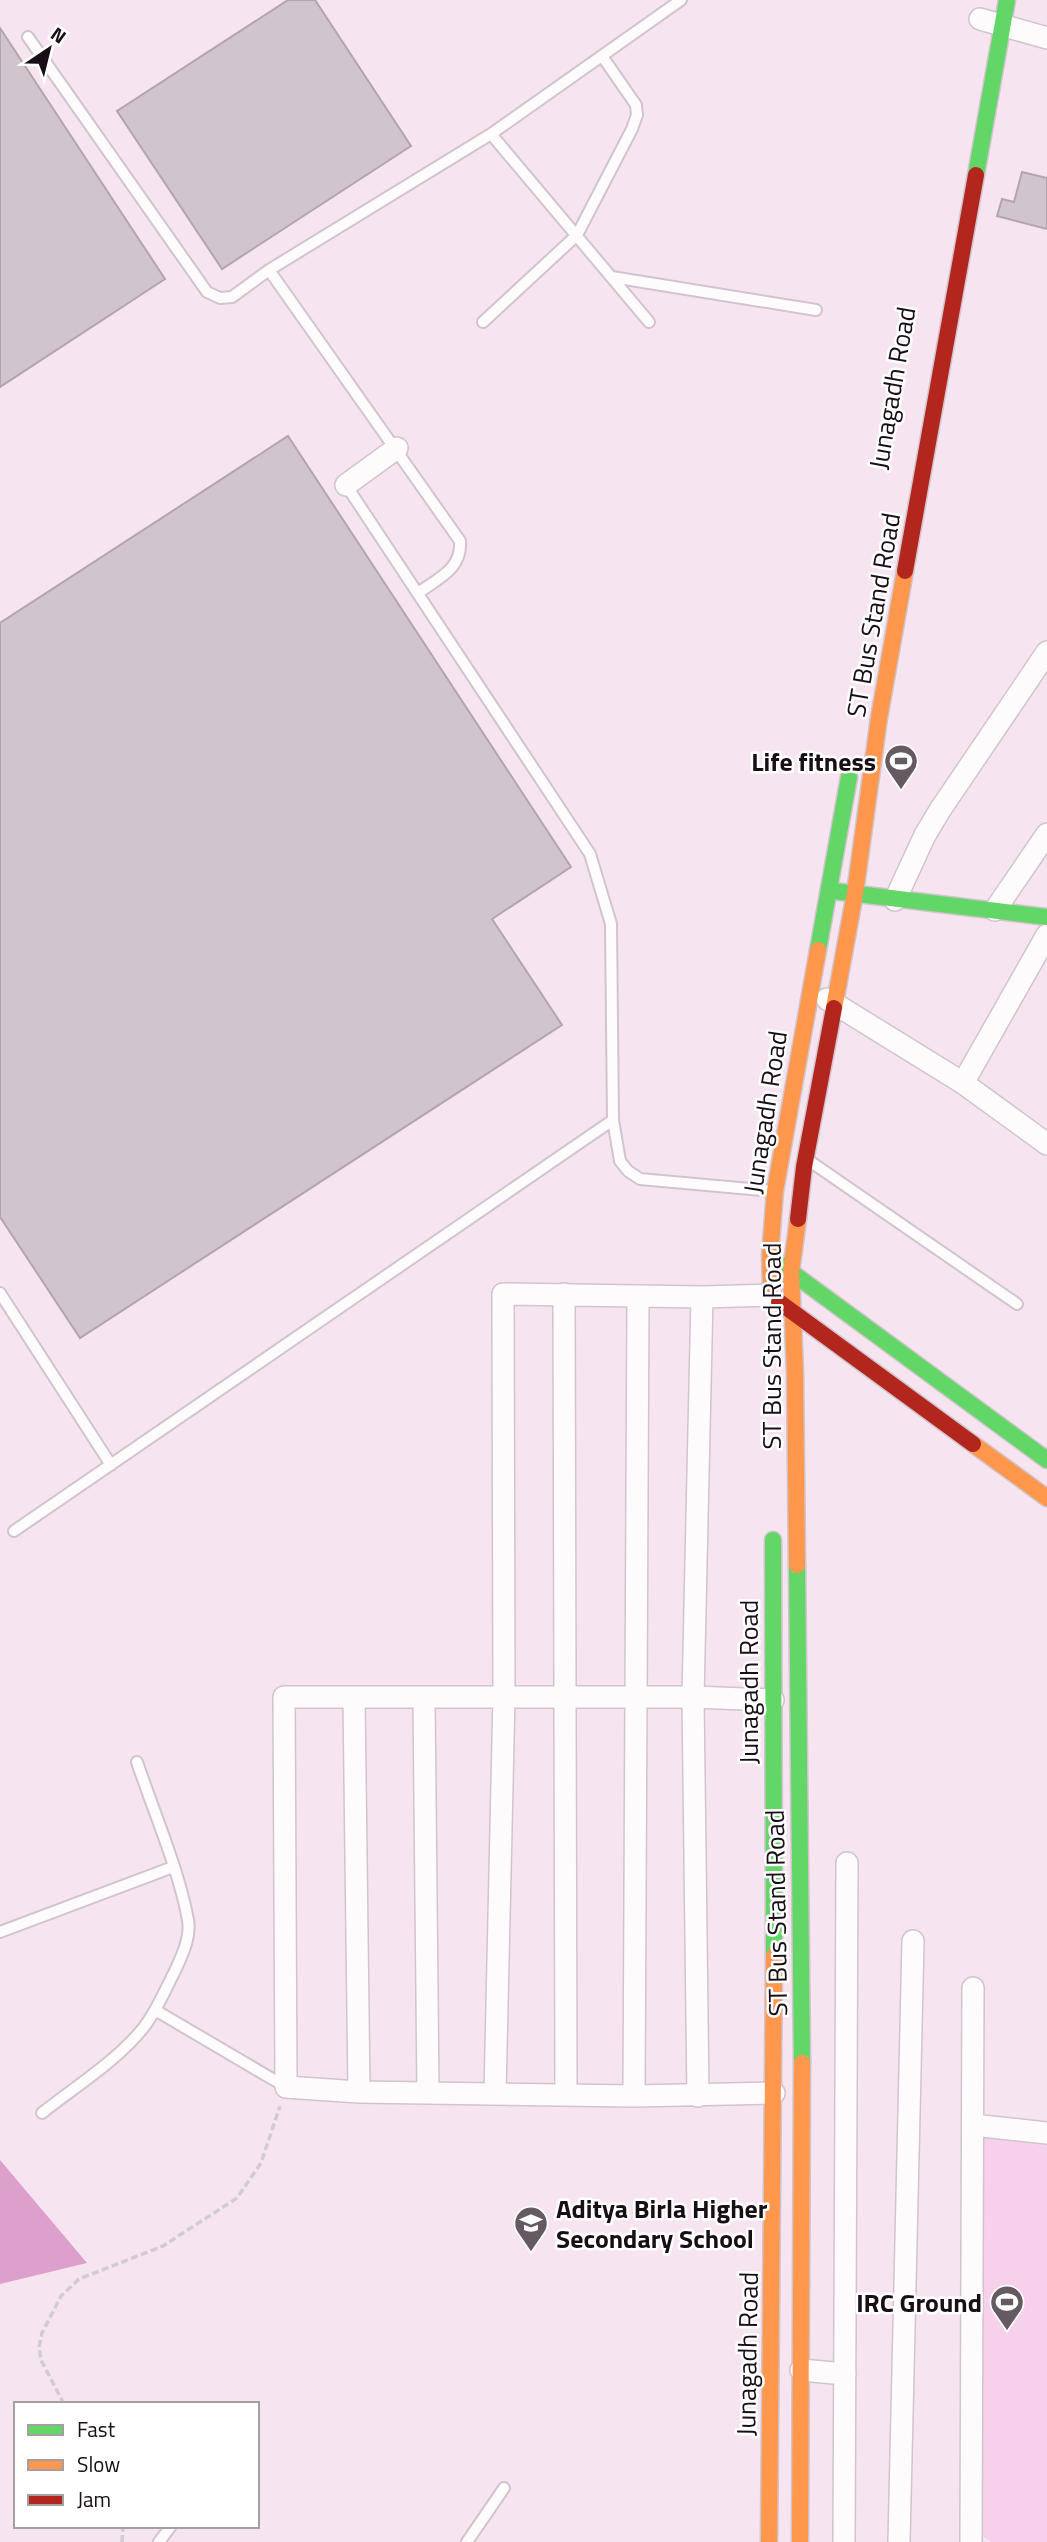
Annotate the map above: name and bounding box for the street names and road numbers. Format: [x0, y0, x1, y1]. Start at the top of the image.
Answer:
street label: Junagadh Road [859, 304, 925, 472]
street label: ST Bus Stand Road [836, 510, 910, 720]
street label: Junagadh Road [733, 1028, 797, 1196]
street label: ST Bus Stand Road [752, 1243, 791, 1449]
street label: Junagadh Road [729, 1600, 768, 1764]
street label: ST Bus Stand Road [755, 1809, 797, 2017]
street label: Junagadh Road [726, 2271, 768, 2437]

